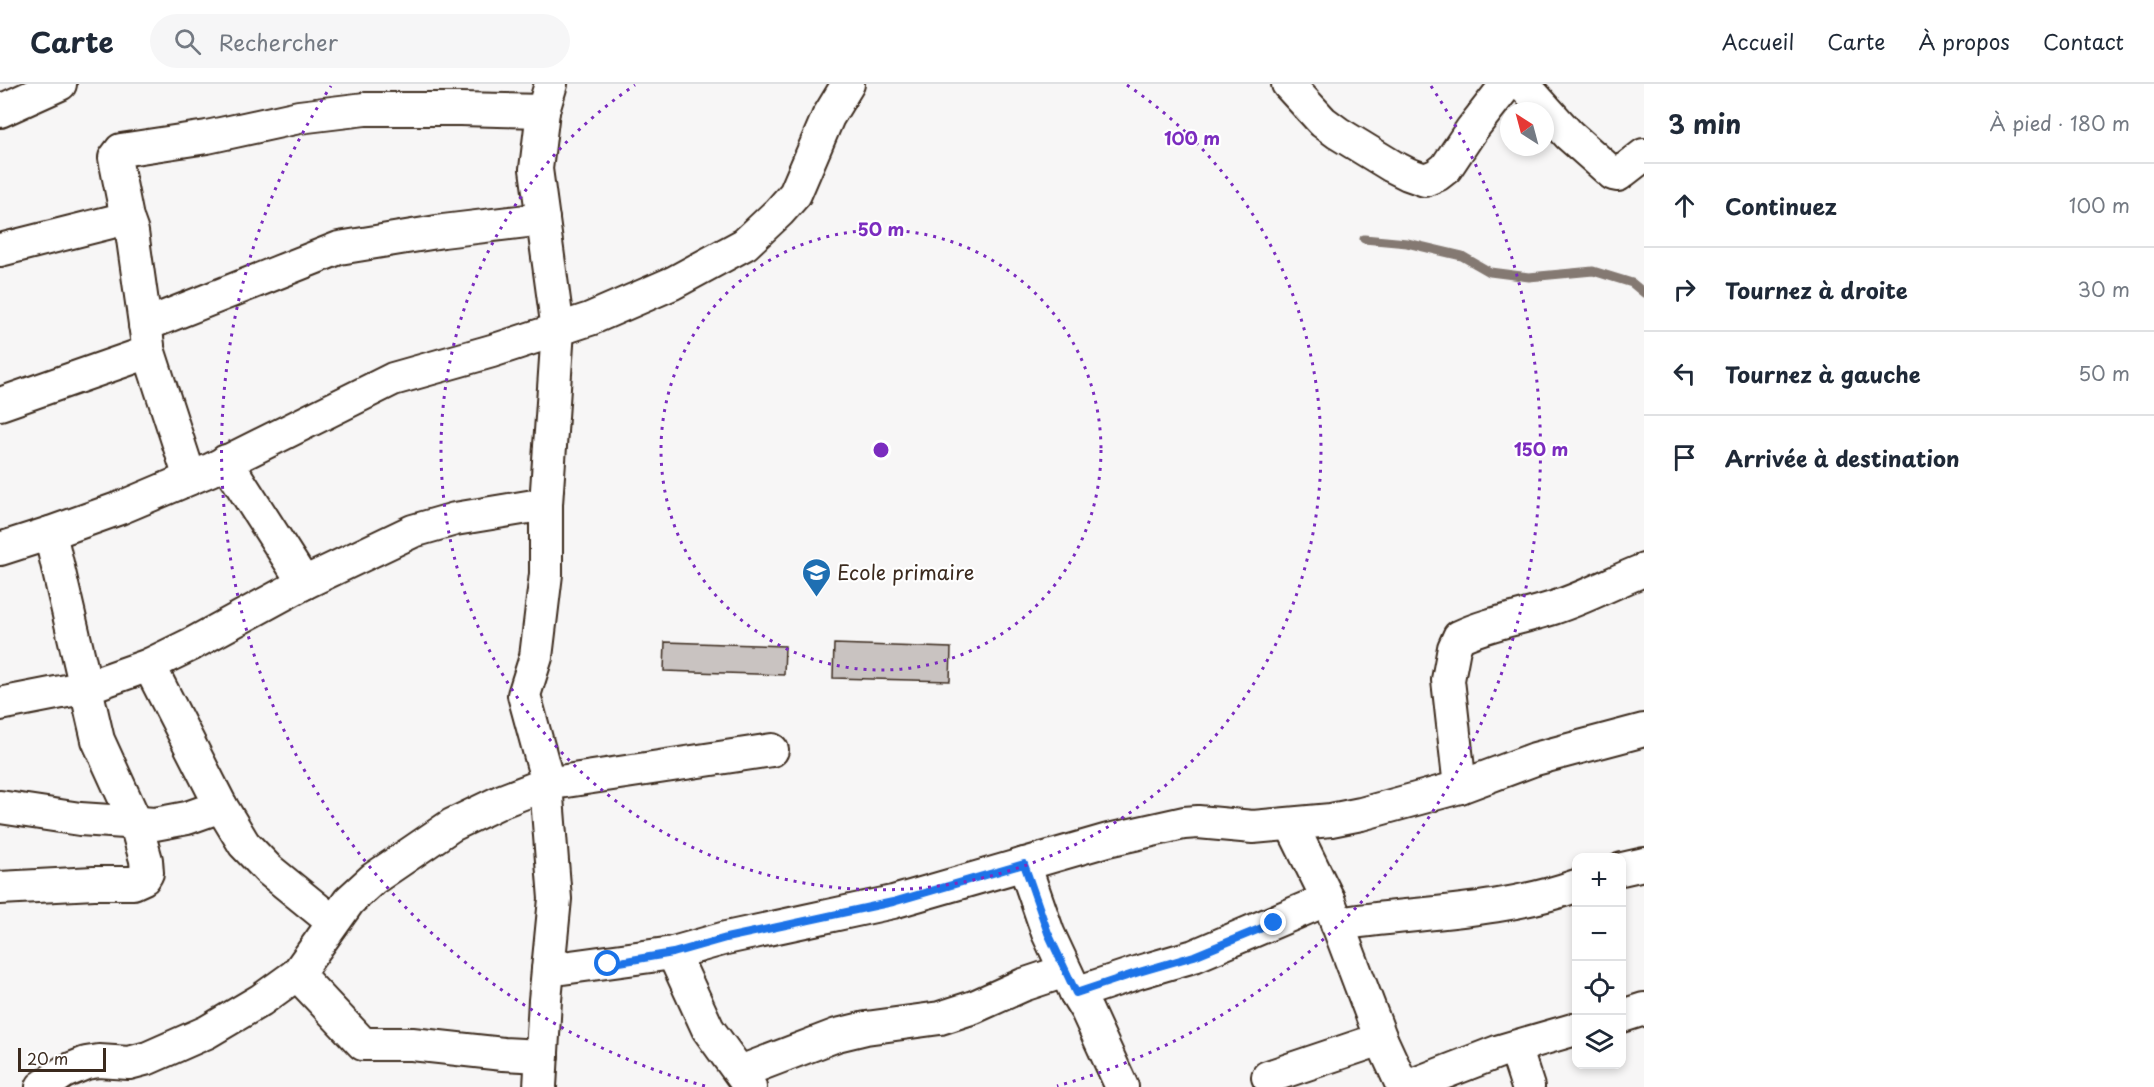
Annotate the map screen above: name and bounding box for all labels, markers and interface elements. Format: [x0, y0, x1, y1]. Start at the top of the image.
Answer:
search box [150, 14, 570, 68]
text: Carte [30, 20, 114, 63]
icon: search [171, 25, 204, 58]
text: Rechercher [219, 25, 338, 58]
text: Accueil [1722, 25, 1794, 57]
text: Carte [1827, 25, 1885, 57]
text: À propos [1918, 25, 2010, 57]
text: Contact [2043, 25, 2124, 57]
north arrow [1500, 102, 1554, 156]
text: 3 min [1668, 104, 1741, 143]
text: À pied · 180 m [1989, 108, 2130, 138]
text: 100 m [1164, 124, 1220, 151]
icon: ahead [1668, 189, 1701, 222]
text: Continuez [1725, 189, 1837, 222]
text: 100 m [2069, 190, 2130, 220]
text: 50 m [858, 215, 904, 242]
icon: right [1668, 273, 1701, 306]
text: Tournez à droite [1725, 273, 1908, 306]
text: 30 m [2077, 274, 2130, 304]
icon: left [1668, 357, 1701, 390]
text: Tournez à gauche [1725, 357, 1921, 390]
text: 50 m [2078, 358, 2130, 388]
text: 150 m [1514, 435, 1568, 462]
centre of rings [871, 440, 891, 460]
icon: arrive [1668, 441, 1701, 474]
text: Arrivée à destination [1725, 441, 1959, 474]
school or university icon: Ecole primaire [800, 556, 832, 598]
place label: Ecole primaire [837, 557, 974, 587]
map controls [1572, 853, 1626, 1069]
button: + [1572, 853, 1626, 907]
button: − [1572, 907, 1626, 961]
route end [1260, 909, 1286, 935]
route start [594, 950, 620, 976]
button: locate [1572, 961, 1626, 1015]
button: layers [1572, 1015, 1626, 1069]
scale bar [18, 1045, 106, 1072]
text: 20 m [27, 1046, 68, 1070]

